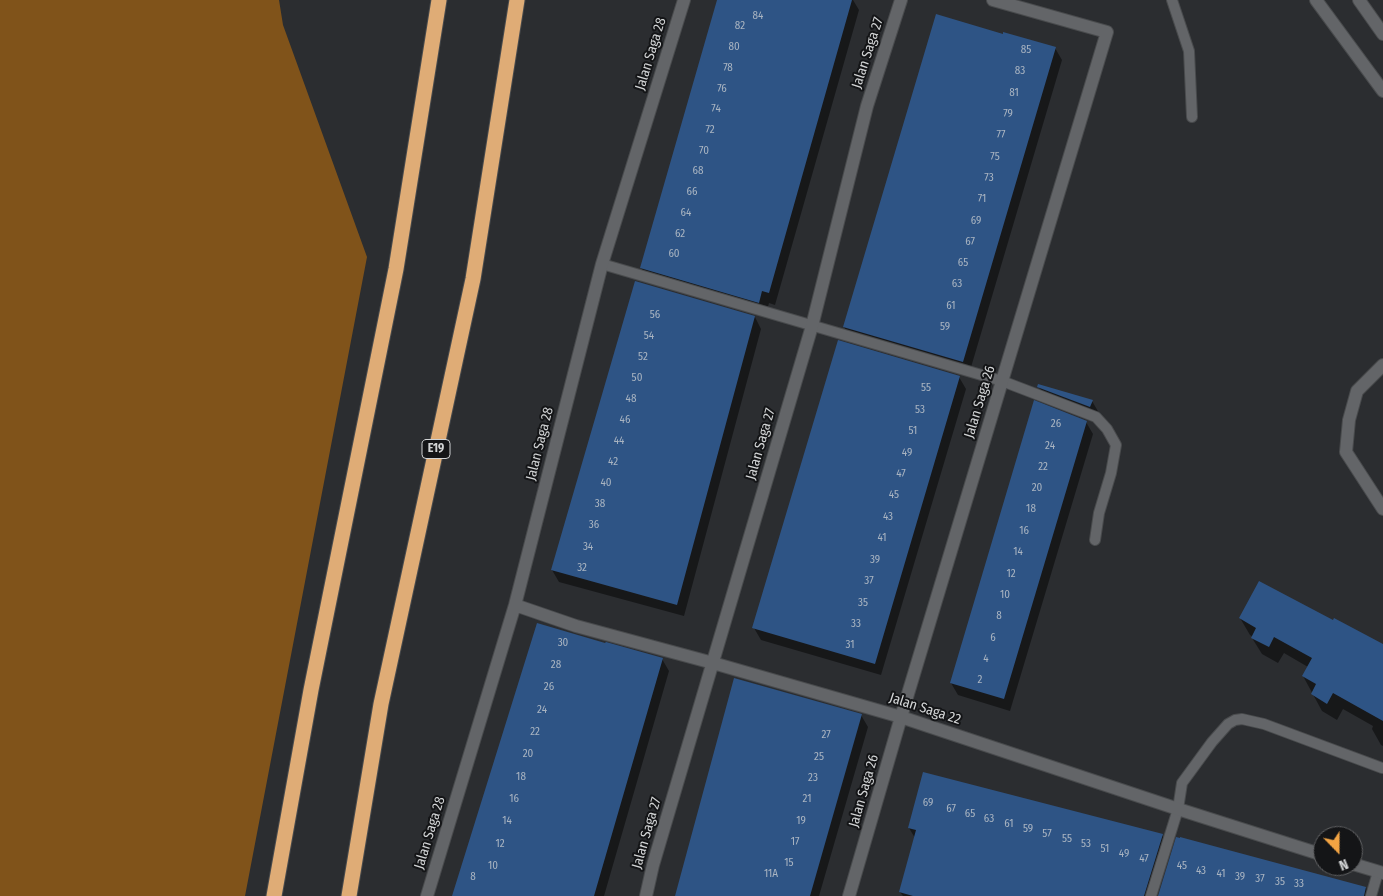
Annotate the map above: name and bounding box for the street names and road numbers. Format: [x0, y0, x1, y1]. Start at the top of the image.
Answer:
street label: Jalan Saga 27 [849, 15, 887, 91]
street label: Jalan Saga 28 [632, 16, 670, 92]
street label: Jalan Saga 26 [961, 364, 999, 440]
street label: Jalan Saga 28 [523, 406, 557, 482]
street label: Jalan Saga 27 [743, 406, 779, 482]
road number: E19 [422, 439, 450, 458]
street label: Jalan Saga 22 [887, 690, 963, 728]
street label: Jalan Saga 26 [846, 753, 882, 829]
street label: Jalan Saga 28 [411, 795, 449, 871]
street label: Jalan Saga 27 [629, 795, 665, 871]

